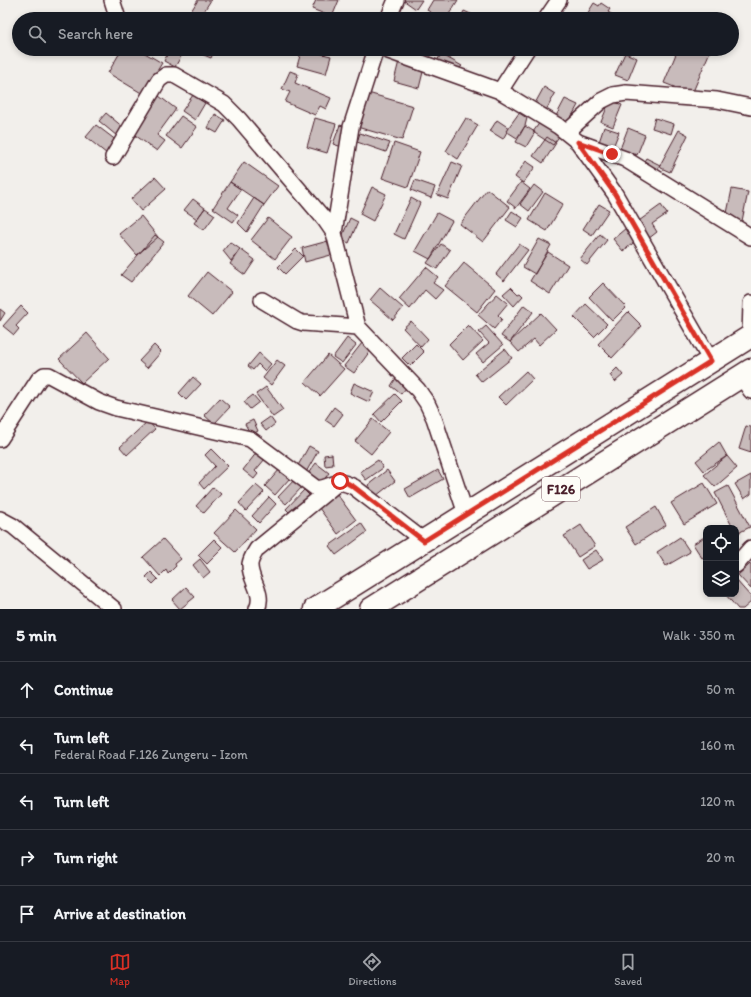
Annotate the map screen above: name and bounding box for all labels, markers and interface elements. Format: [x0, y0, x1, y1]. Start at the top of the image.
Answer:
search box [12, 12, 739, 56]
icon: search [26, 23, 48, 45]
text: Search here [58, 25, 133, 43]
route end [603, 145, 621, 163]
route start [331, 472, 349, 490]
road number: F126 [542, 477, 580, 501]
map controls [703, 525, 739, 597]
button: locate [703, 525, 739, 561]
button: layers [703, 561, 739, 597]
text: 5 min [16, 625, 56, 645]
text: Walk · 350 m [663, 628, 735, 643]
icon: ahead [16, 679, 38, 701]
text: Continue [54, 681, 113, 699]
text: 50 m [706, 682, 735, 697]
text: Turn left [54, 729, 109, 747]
icon: left [16, 735, 38, 757]
text: 160 m [700, 738, 735, 753]
text: Federal Road F.126 Zungeru - Izom [54, 747, 248, 762]
icon: left [16, 791, 38, 813]
text: Turn left [54, 793, 109, 811]
text: 120 m [700, 794, 735, 809]
icon: right [16, 847, 38, 869]
text: Turn right [54, 849, 118, 867]
text: 20 m [706, 850, 735, 865]
icon: arrive [16, 903, 38, 925]
text: Arrive at destination [54, 905, 186, 923]
tab: Map [109, 951, 131, 988]
tab: Directions [348, 951, 397, 988]
tab: Saved [614, 951, 642, 988]

